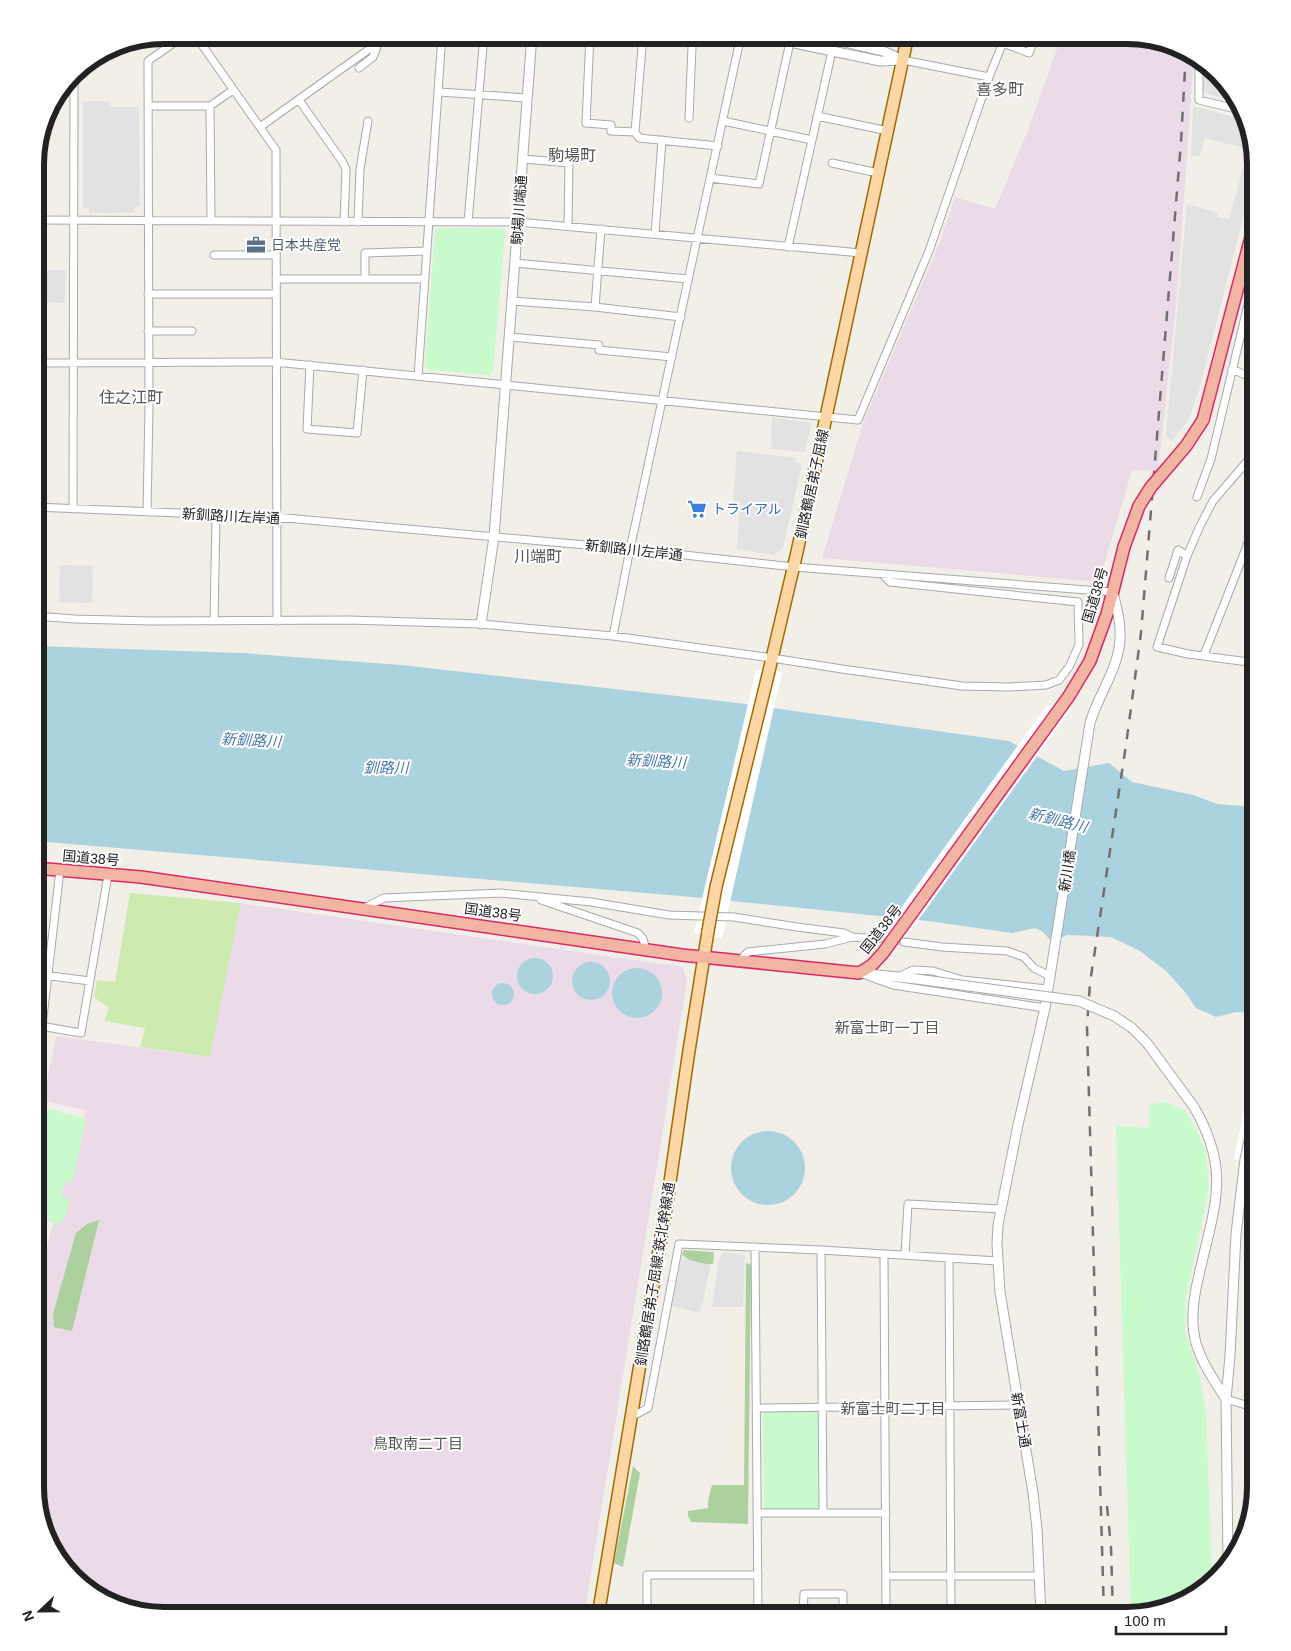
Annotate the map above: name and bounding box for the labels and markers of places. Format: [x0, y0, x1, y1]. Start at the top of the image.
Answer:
office icon: 日本共産党 [245, 234, 267, 256]
place label: 日本共産党 [271, 237, 341, 253]
supermarket icon: トライアル [686, 498, 708, 520]
place label: トライアル [712, 501, 782, 517]

